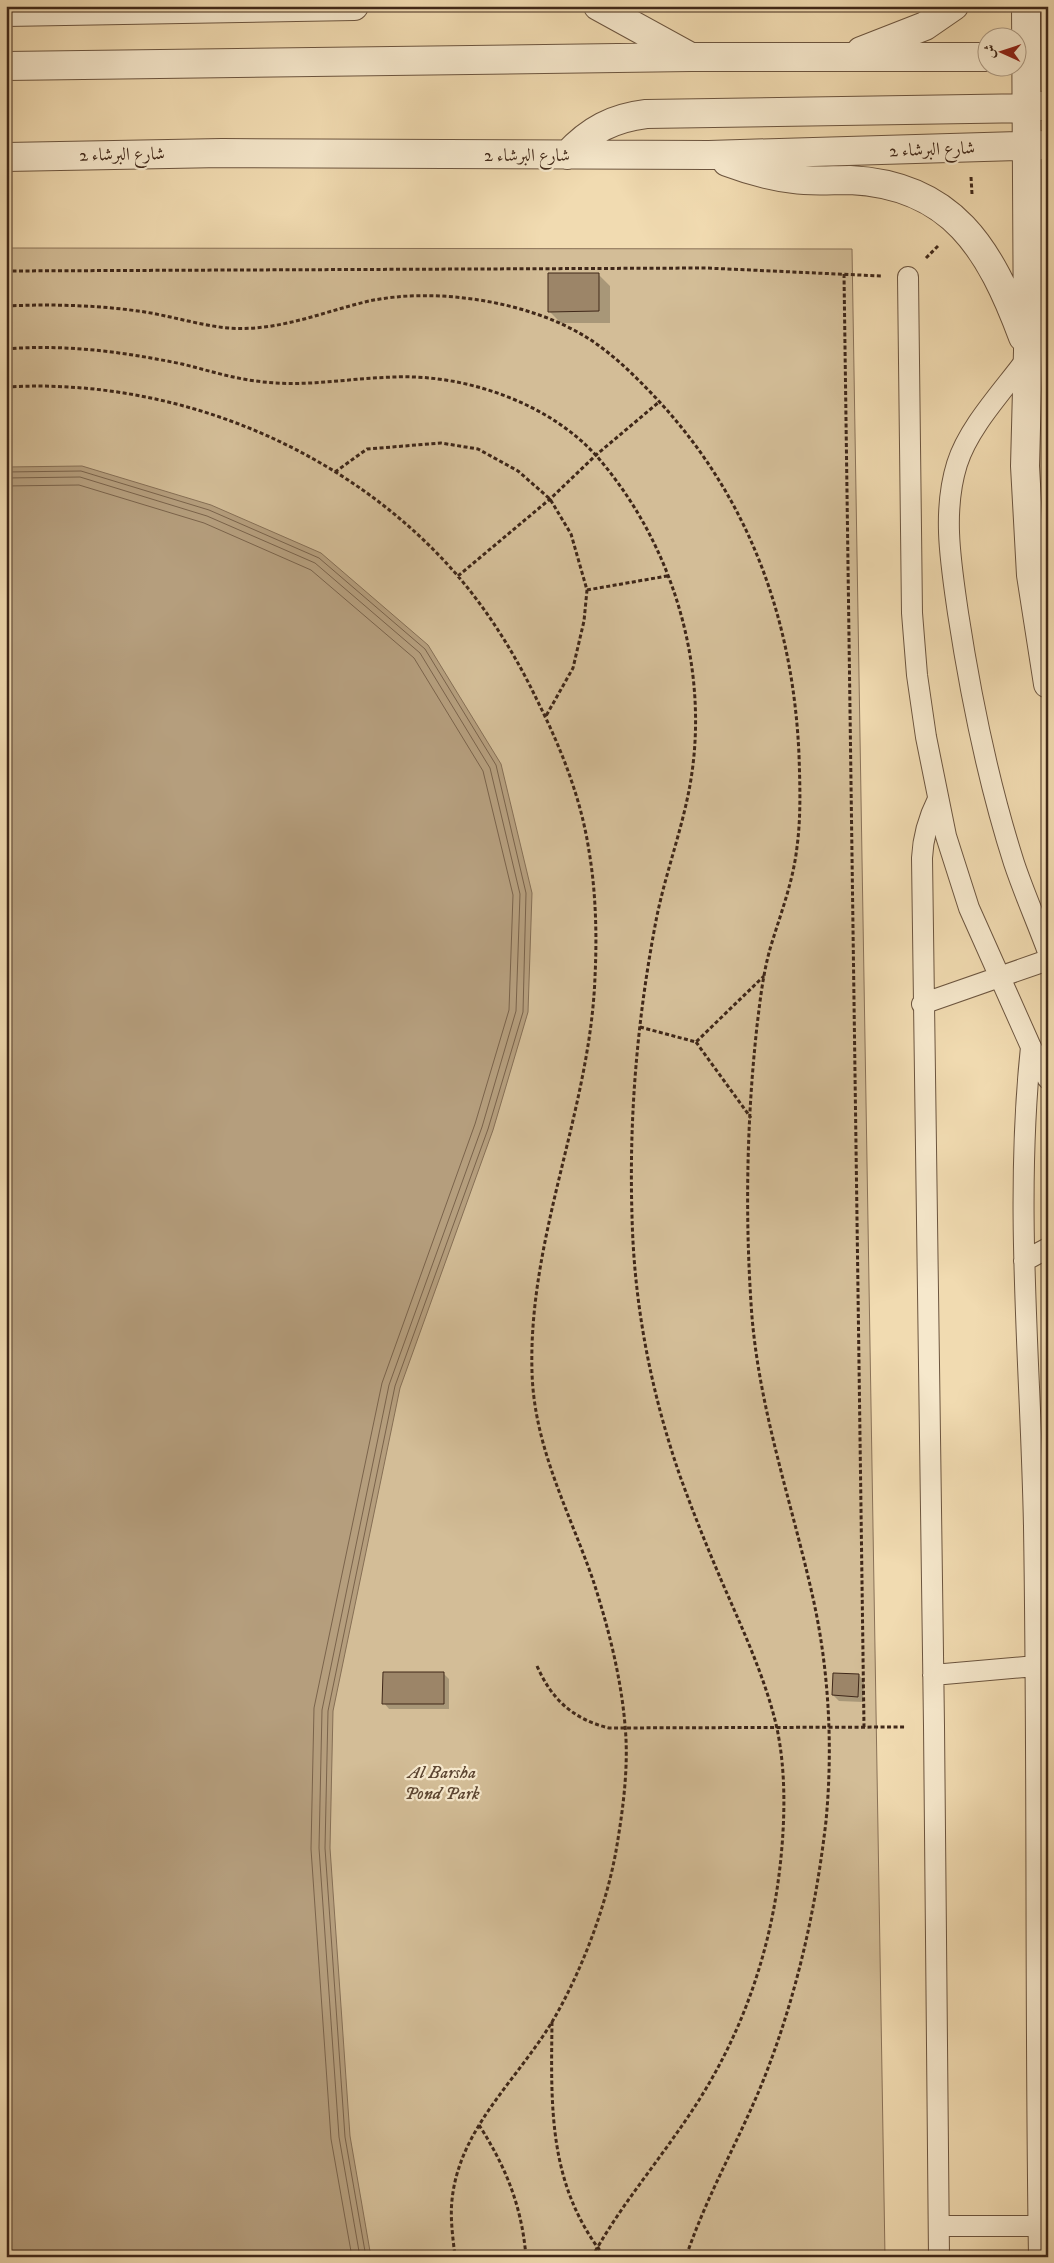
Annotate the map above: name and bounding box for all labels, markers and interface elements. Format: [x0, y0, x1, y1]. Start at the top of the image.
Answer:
north arrow [976, 28, 1026, 78]
text: ش [981, 44, 999, 59]
street label: شارع البرشاء 2 [889, 138, 975, 165]
street label: شارع البرشاء 2 [79, 143, 165, 170]
street label: شارع البرشاء 2 [484, 145, 570, 170]
park label: Al Barsha Pond Park [404, 1762, 480, 1805]

